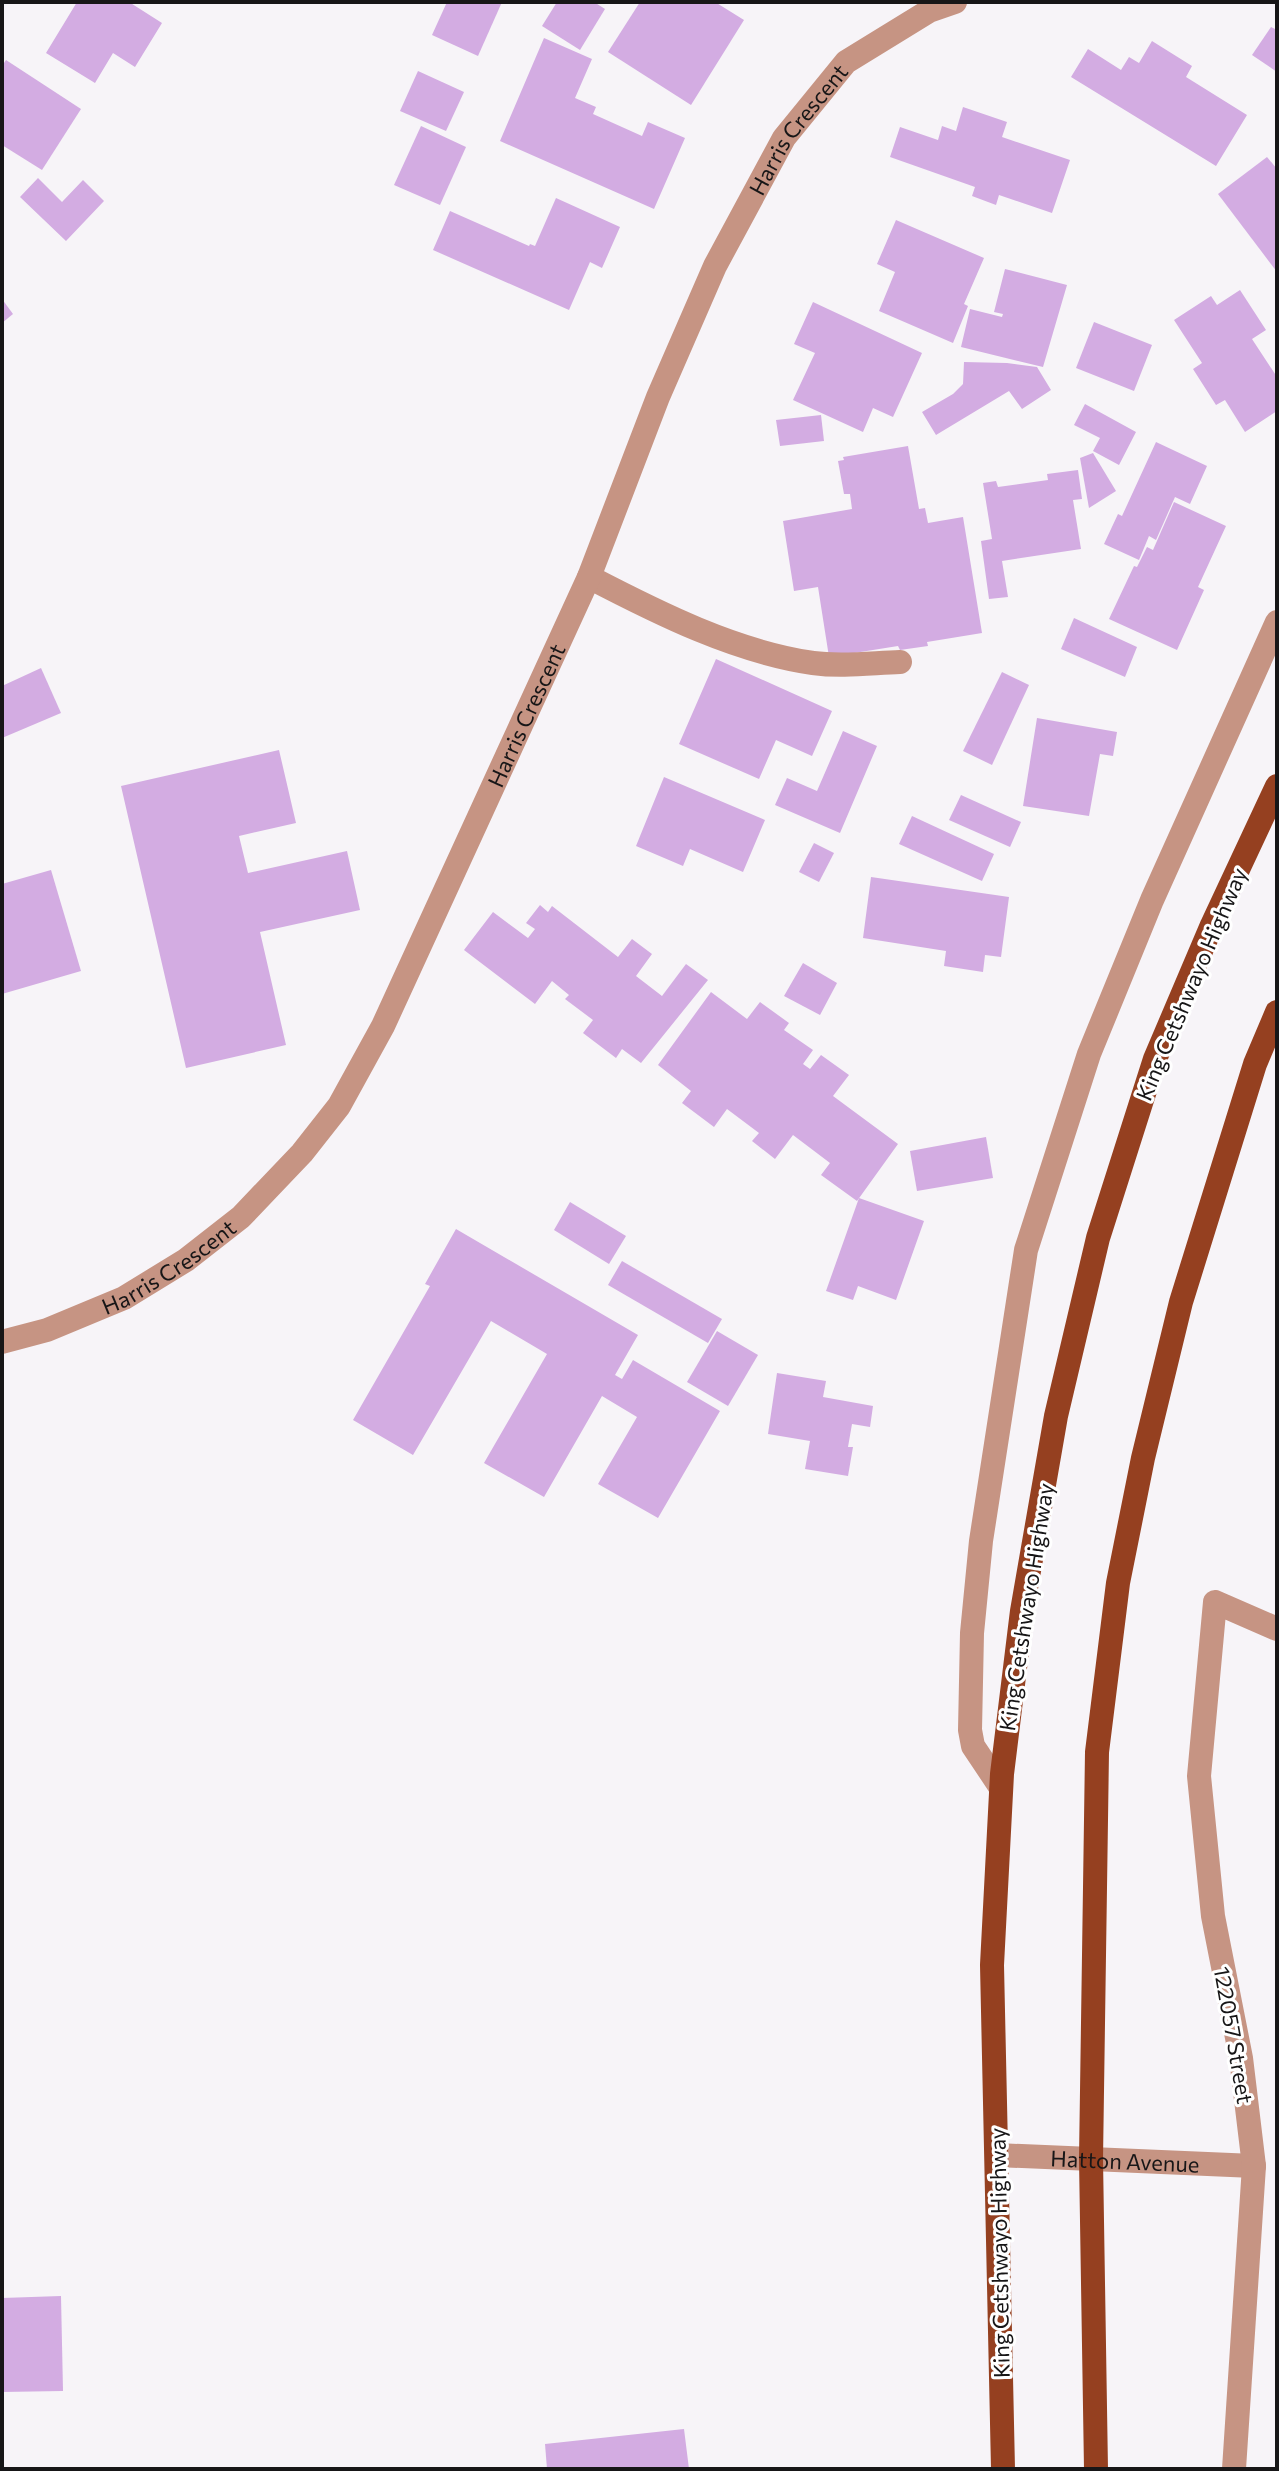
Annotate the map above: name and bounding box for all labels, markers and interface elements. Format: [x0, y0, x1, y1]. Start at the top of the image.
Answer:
street label: Harris Crescent [742, 58, 853, 199]
street label: Harris Crescent [481, 639, 570, 791]
street label: King Cetshwayo Highway [1130, 863, 1252, 1105]
street label: Harris Crescent [97, 1213, 241, 1319]
street label: King Cetshwayo Highway [993, 1481, 1059, 1733]
street label: 122057 Street [1209, 1964, 1259, 2106]
street label: King Cetshwayo Highway [983, 2128, 1015, 2378]
street label: Hatton Avenue [1050, 2144, 1200, 2177]

